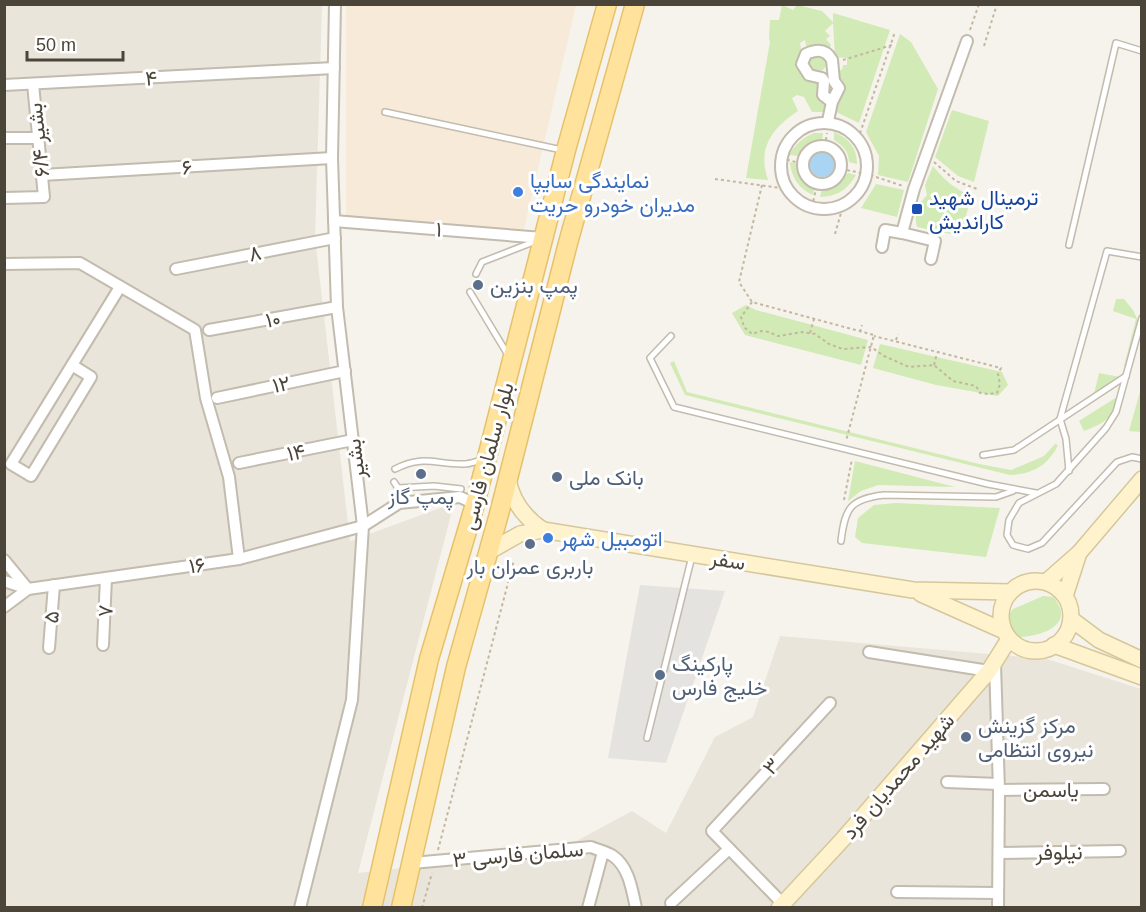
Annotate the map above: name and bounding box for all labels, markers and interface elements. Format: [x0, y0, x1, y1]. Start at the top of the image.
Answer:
scale bar [27, 24, 123, 62]
text: 50 m [36, 35, 76, 55]
street label: ۴ [144, 66, 158, 90]
street label: بشیر ۶/۴ [23, 102, 55, 178]
street label: ۶ [181, 155, 193, 179]
place label: نمایندگی سایپا مدیران خودرو حریت [530, 169, 695, 218]
marker: نمایندگی سایپا مدیران خودرو حریت [511, 185, 525, 199]
place label: ترمینال شهید کاراندیش [929, 186, 1038, 235]
marker: ترمینال شهید کاراندیش [910, 202, 924, 216]
street label: ۱ [435, 217, 443, 241]
street label: ۸ [247, 241, 263, 265]
place label: پمپ بنزین [490, 274, 578, 300]
marker: پمپ بنزین [471, 278, 485, 292]
street label: ۱۰ [264, 306, 282, 332]
street label: ۱۲ [270, 371, 292, 397]
street label: بلوار سلمان فارسی [456, 380, 520, 533]
street label: بشیر [341, 437, 371, 481]
street label: ۱۴ [285, 439, 307, 465]
place label: بانک ملی [569, 466, 644, 490]
marker: پمپ گاز [414, 467, 428, 481]
marker: بانک ملی [550, 470, 564, 484]
place label: پمپ گاز [387, 485, 454, 511]
place label: اتومبیل شهر [559, 527, 663, 552]
marker: اتومبیل شهر [541, 531, 555, 545]
marker: باربری عمران بار [523, 537, 537, 551]
street label: سفر [708, 546, 747, 576]
street label: ۱۶ [187, 552, 207, 578]
place label: باربری عمران بار [466, 555, 593, 580]
street label: ۷ [93, 604, 117, 618]
street label: ۵ [39, 610, 63, 624]
place label: پارکینگ خلیج فارس [672, 652, 767, 702]
marker: پارکینگ خلیج فارس [653, 668, 667, 682]
street label: شهید محمدیان فرد [837, 709, 960, 845]
place label: مرکز گزینش نیروی انتظامی [978, 714, 1093, 763]
marker: مرکز گزینش نیروی انتظامی [959, 730, 973, 744]
street label: ۳ [758, 753, 784, 779]
street label: یاسمن [1023, 778, 1079, 802]
street label: ۳ سلمان فارسی [452, 837, 585, 873]
street label: نیلوفر [1034, 840, 1083, 866]

